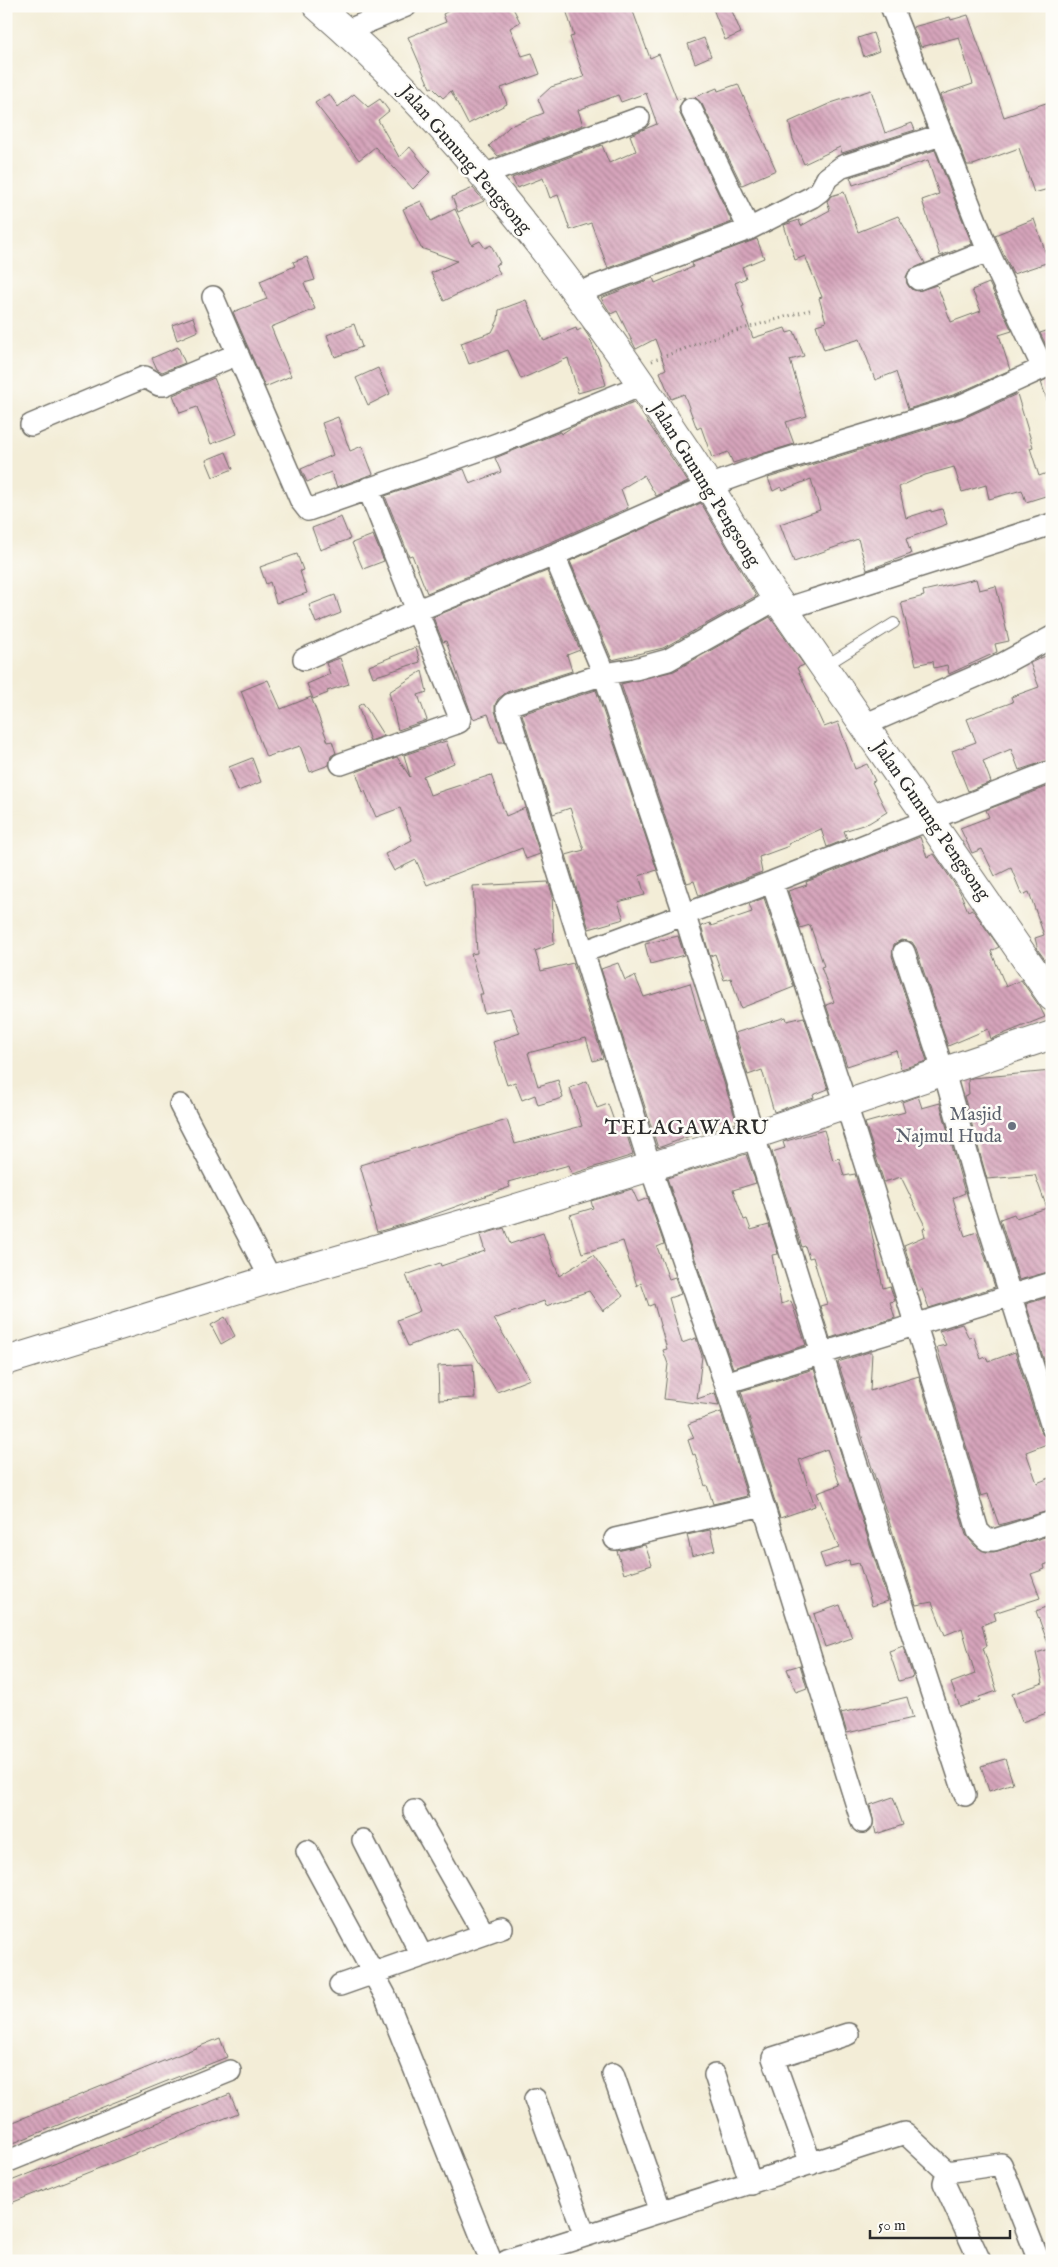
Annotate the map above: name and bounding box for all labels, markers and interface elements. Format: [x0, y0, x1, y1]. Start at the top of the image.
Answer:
street label: Jalan Gunung Pengsong [392, 79, 537, 240]
street label: Jalan Gunung Pengsong [643, 397, 766, 572]
street label: Jalan Gunung Pengsong [866, 735, 996, 906]
place label: Masjid Najmul Huda [895, 1103, 1003, 1149]
district label: TELAGAWARU [605, 1115, 769, 1142]
marker: Masjid Najmul Huda [1006, 1120, 1018, 1132]
scale bar [870, 2207, 1010, 2239]
text: 50 m [878, 2216, 906, 2235]

